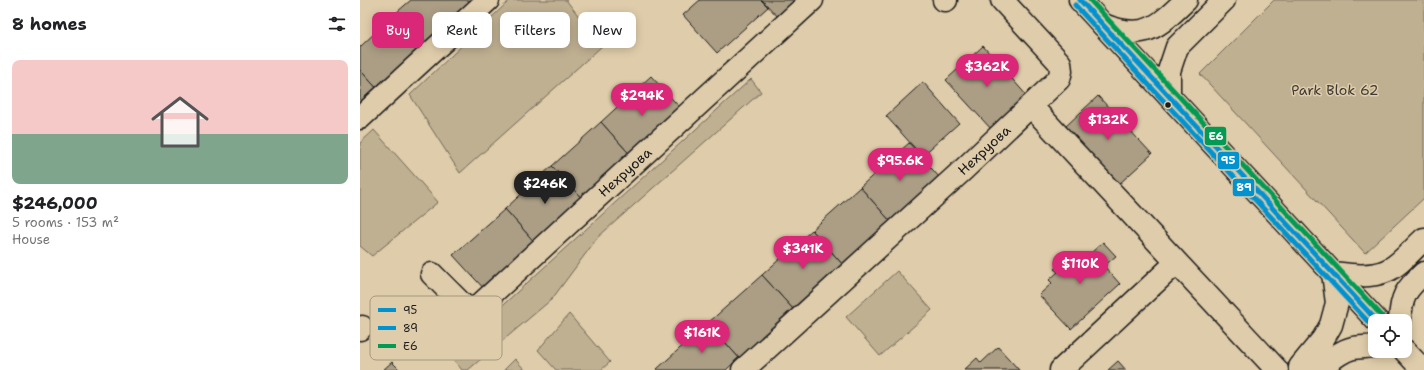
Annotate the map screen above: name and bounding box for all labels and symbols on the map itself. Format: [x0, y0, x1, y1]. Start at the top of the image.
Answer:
pin: $362K [959, 54, 1015, 88]
park label: Park Blok 62 [1291, 81, 1379, 99]
pin: $294K [614, 83, 670, 117]
unlabelled marker [1163, 100, 1173, 110]
pin: $132K [1080, 107, 1136, 141]
street label: Нехруова [954, 121, 1014, 179]
line badge: E6 [1204, 126, 1227, 146]
text: E6 [1208, 129, 1224, 144]
street label: Нехруова [594, 143, 656, 201]
pin: $95.6K [867, 148, 933, 182]
line badge: 95 [1217, 151, 1240, 170]
text: 95 [1221, 153, 1235, 168]
pin: $246K [517, 171, 573, 205]
line badge: 89 [1232, 178, 1255, 197]
text: 89 [1236, 180, 1252, 195]
pin: $341K [775, 236, 831, 270]
pin: $110K [1052, 251, 1108, 285]
legend [370, 296, 502, 360]
text: 95 [403, 303, 418, 318]
pin: $161K [674, 320, 730, 354]
text: 89 [403, 321, 418, 336]
text: E6 [403, 339, 418, 354]

